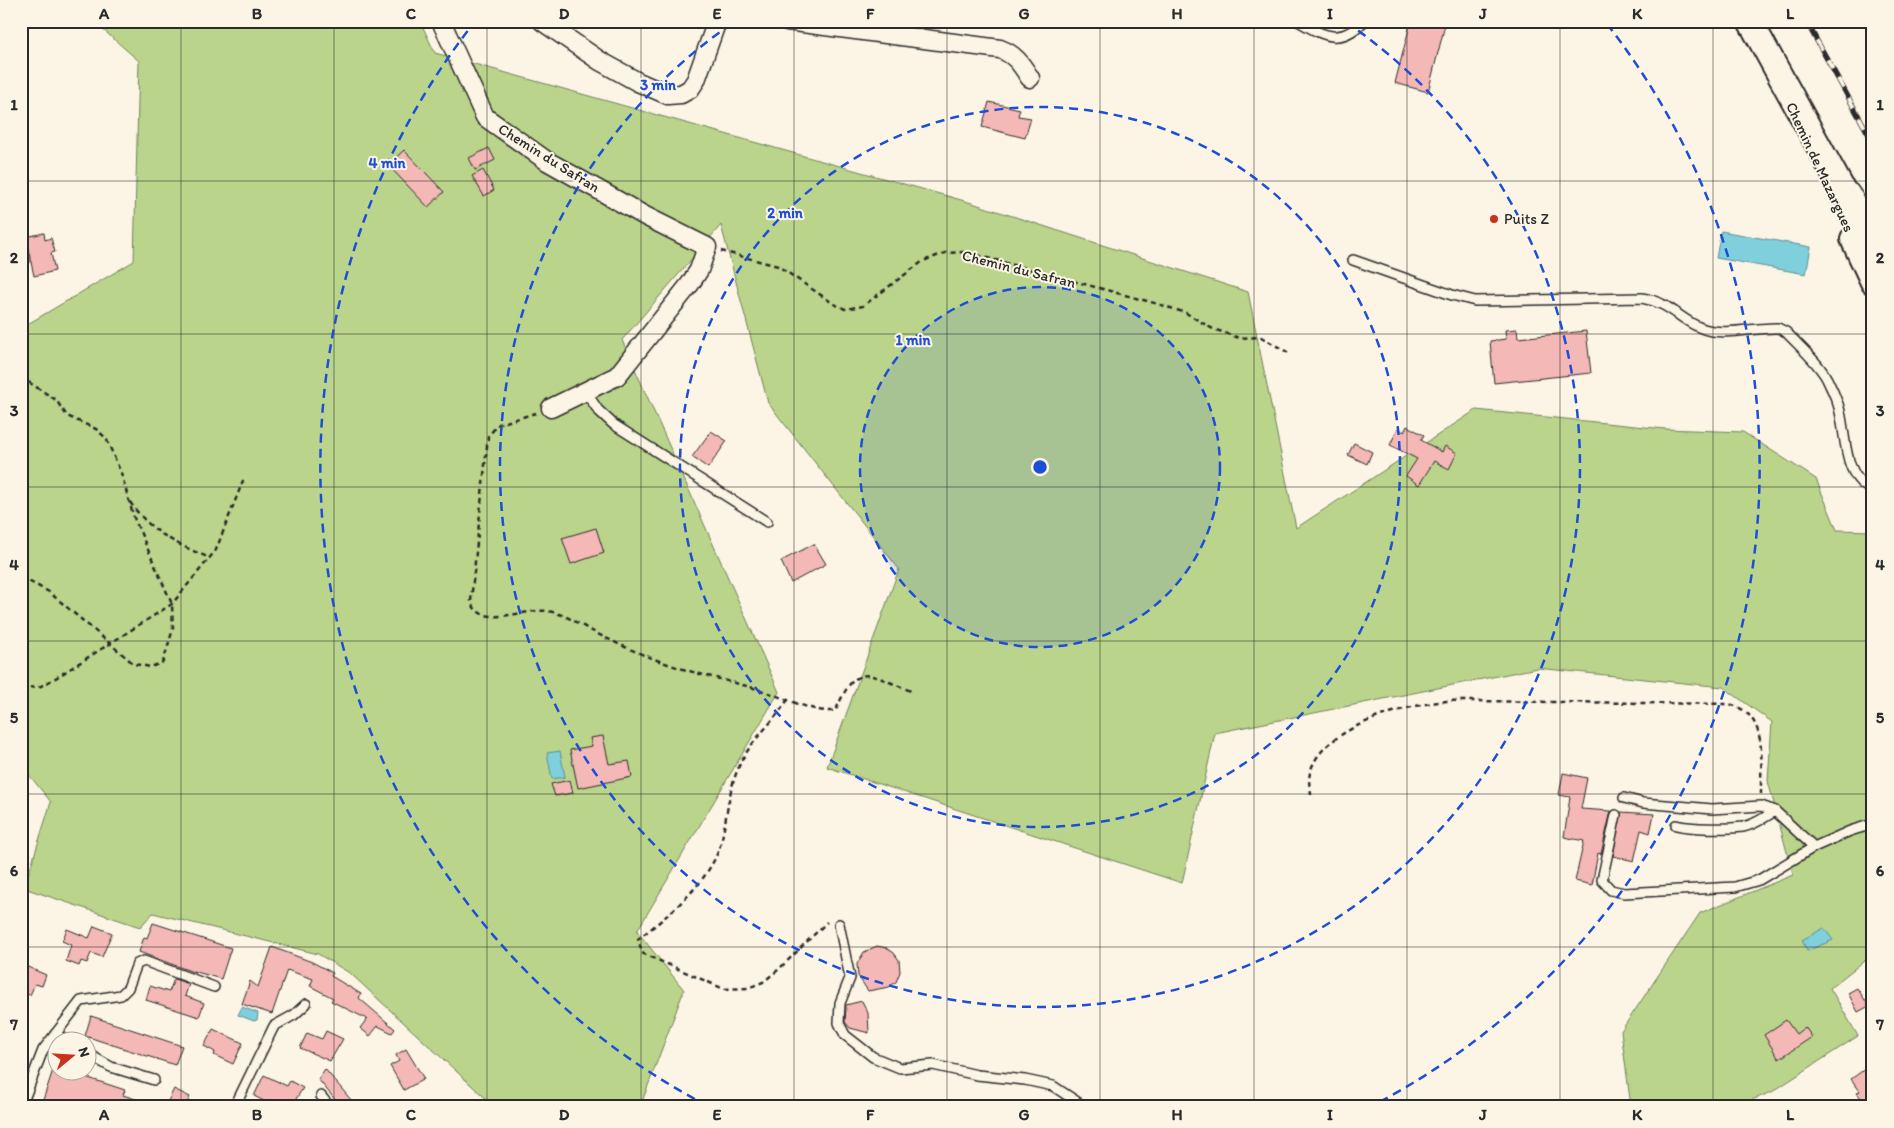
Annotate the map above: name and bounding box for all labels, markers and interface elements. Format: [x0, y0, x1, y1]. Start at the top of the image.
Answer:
text: A [98, 4, 110, 23]
text: B [252, 4, 263, 23]
text: C [406, 4, 417, 23]
text: D [559, 4, 570, 23]
text: E [713, 4, 722, 23]
text: F [866, 4, 875, 23]
text: G [1018, 4, 1030, 23]
text: H [1171, 4, 1183, 23]
text: I [1327, 4, 1333, 23]
text: J [1478, 4, 1487, 23]
text: K [1632, 4, 1643, 23]
text: L [1786, 4, 1795, 23]
text: 3 min [640, 76, 677, 94]
text: 1 [10, 95, 18, 114]
text: 1 [1876, 95, 1884, 114]
street label: Chemin de Mazargues [1782, 99, 1858, 235]
street label: Chemin du Safran [495, 120, 604, 197]
text: 4 min [369, 154, 406, 172]
text: 2 min [767, 204, 804, 222]
place label: Puits Z [1504, 210, 1549, 228]
marker: Puits Z [1488, 213, 1500, 225]
street label: Chemin du Safran [960, 246, 1078, 292]
text: 2 [10, 248, 19, 267]
text: 2 [1876, 248, 1885, 267]
text: 1 min [896, 331, 931, 349]
text: 3 [10, 401, 19, 420]
text: 3 [1876, 401, 1885, 420]
centre of rings [1031, 458, 1049, 476]
text: 4 [9, 555, 19, 574]
text: 4 [1875, 555, 1885, 574]
text: 5 [10, 708, 19, 727]
text: 5 [1876, 708, 1885, 727]
text: 6 [10, 861, 19, 880]
text: 6 [1876, 861, 1885, 880]
text: 7 [9, 1015, 18, 1034]
text: 7 [1875, 1015, 1884, 1034]
north arrow [48, 1030, 98, 1080]
text: N [74, 1045, 93, 1059]
text: A [98, 1105, 110, 1124]
text: B [252, 1105, 263, 1124]
text: C [406, 1105, 417, 1124]
text: D [559, 1105, 570, 1124]
text: E [713, 1105, 722, 1124]
text: F [866, 1105, 875, 1124]
text: G [1018, 1105, 1030, 1124]
text: H [1171, 1105, 1183, 1124]
text: I [1327, 1105, 1333, 1124]
text: J [1478, 1105, 1487, 1124]
text: K [1632, 1105, 1643, 1124]
text: L [1786, 1105, 1795, 1124]

